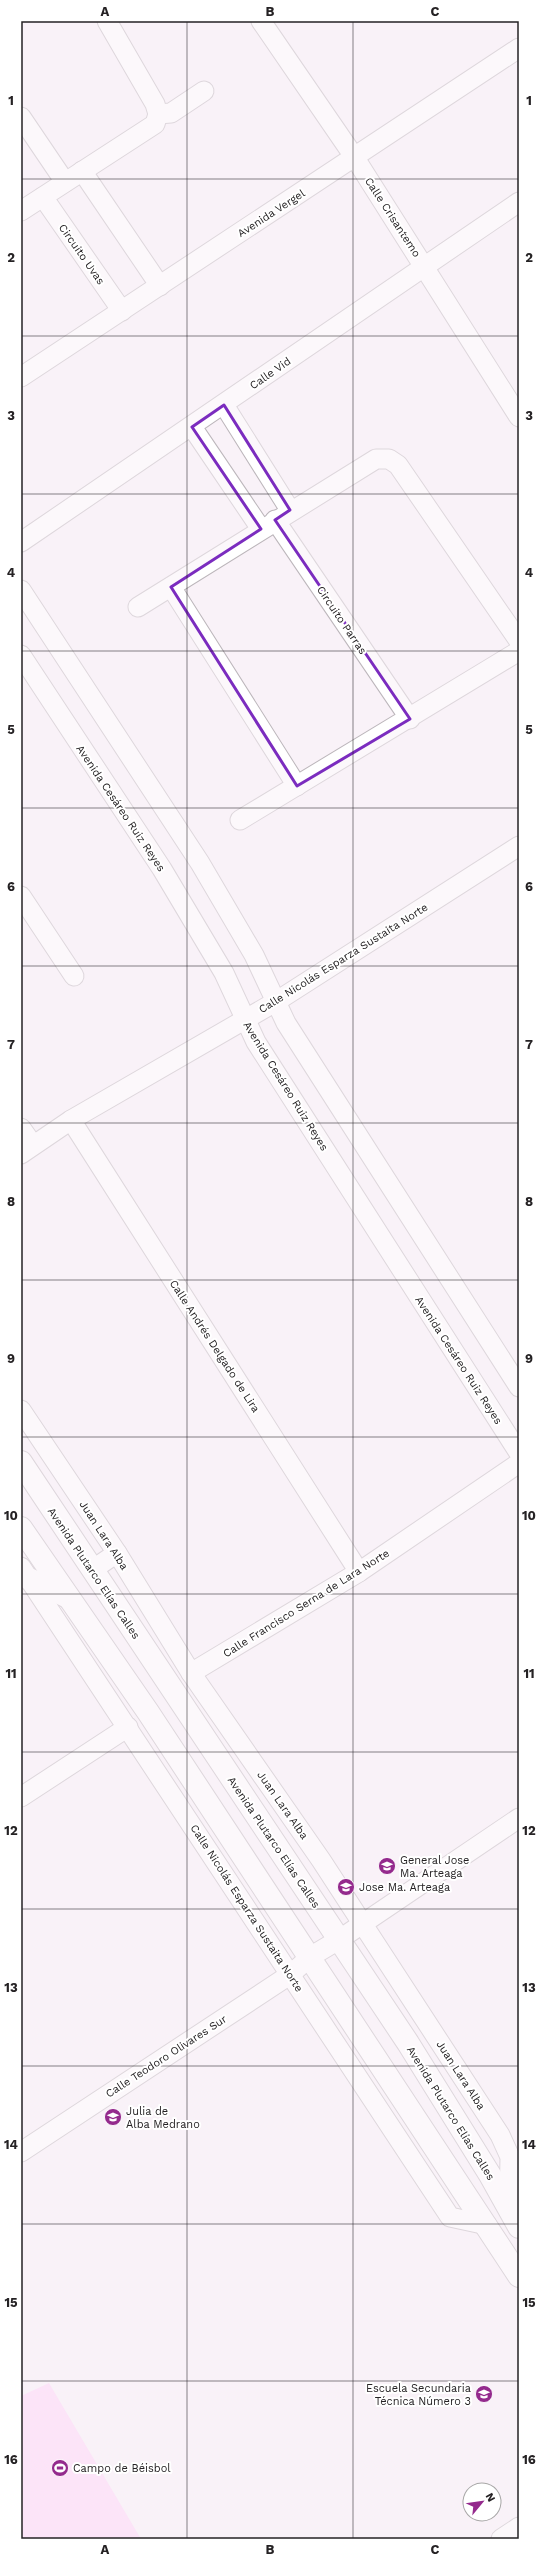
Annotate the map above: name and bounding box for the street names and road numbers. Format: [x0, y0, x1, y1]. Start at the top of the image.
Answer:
street label: Calle Crisantemo [362, 175, 423, 260]
street label: Avenida Vergel [235, 186, 308, 240]
street label: Circuito Uvas [56, 221, 107, 287]
street label: Calle Vid [247, 355, 293, 392]
street label: Circuito Parras [314, 584, 369, 657]
street label: Avenida Cesáreo Ruiz Reyes [73, 743, 168, 874]
street label: Calle Nicolás Esparza Sustaita Norte [256, 901, 430, 1016]
street label: Avenida Cesáreo Ruiz Reyes [240, 1019, 331, 1153]
street label: Calle Andrés Delgado de Lira [167, 1278, 262, 1415]
street label: Avenida Cesáreo Ruiz Reyes [412, 1294, 505, 1427]
street label: Juan Lara Alba [76, 1498, 131, 1572]
street label: Avenida Plutarco Elías Calles [45, 1505, 143, 1642]
street label: Calle Francisco Serna de Lara Norte [221, 1547, 392, 1660]
street label: Juan Lara Alba [254, 1769, 311, 1842]
street label: Avenida Plutarco Elías Calles [225, 1774, 323, 1911]
street label: Calle Nicolás Esparza Sustaita Norte [188, 1822, 306, 1994]
street label: Calle Teodoro Olivares Sur [103, 2012, 230, 2100]
street label: Juan Lara Alba [433, 2038, 488, 2112]
street label: Avenida Plutarco Elías Calles [404, 2044, 497, 2183]

